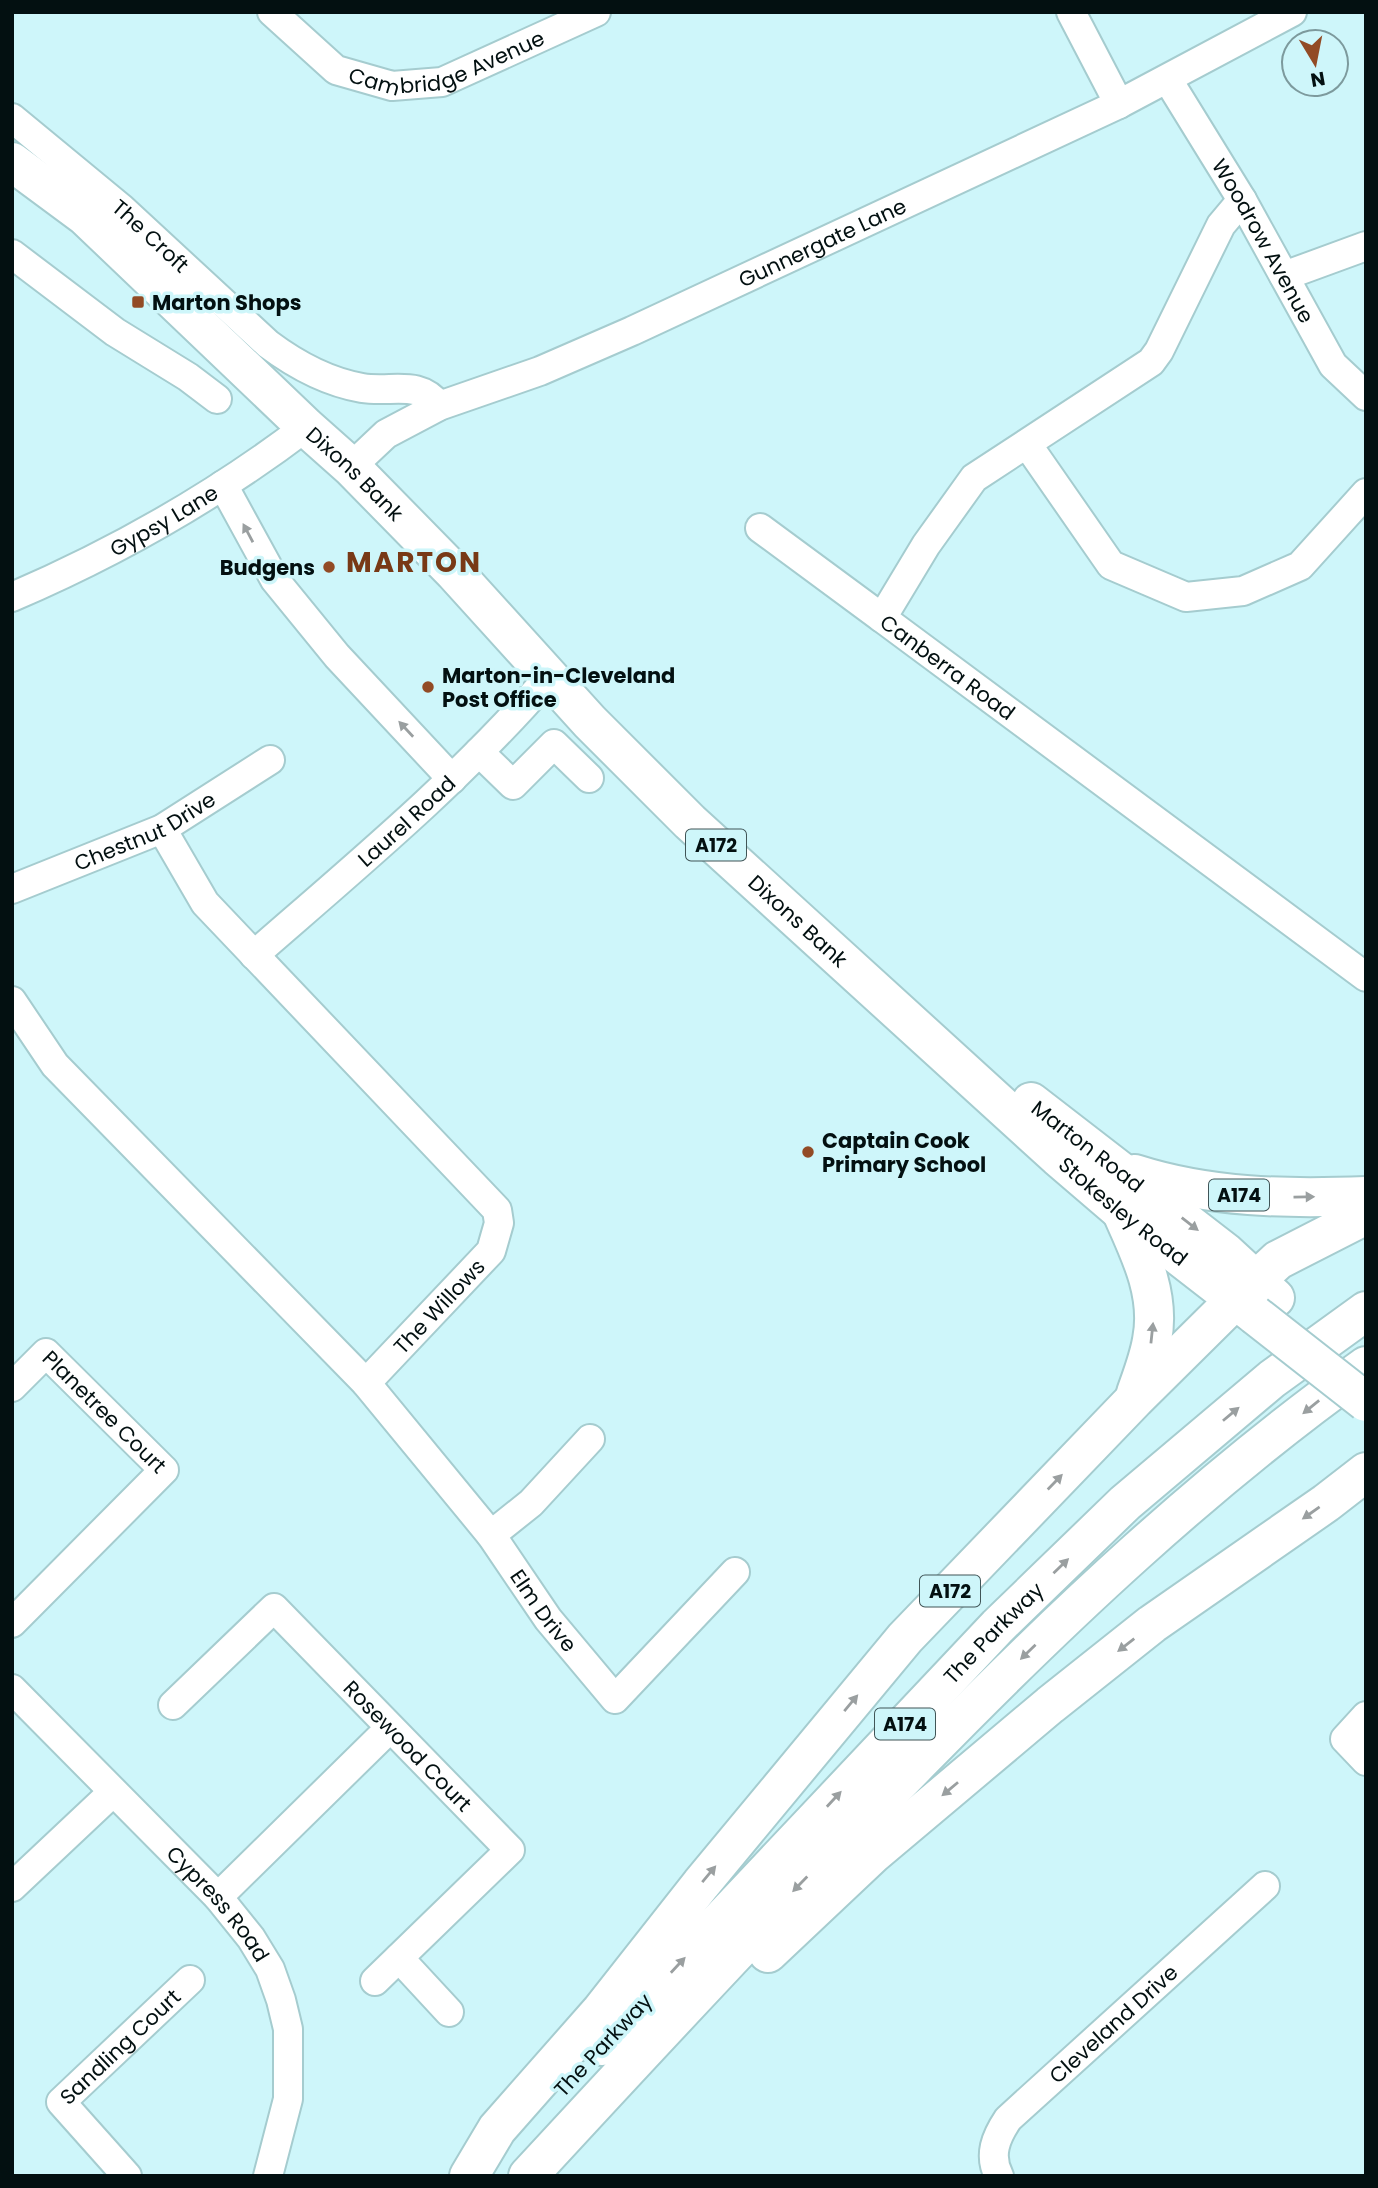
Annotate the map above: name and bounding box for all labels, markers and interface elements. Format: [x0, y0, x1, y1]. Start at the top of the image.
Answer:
street label: Cambridge Avenue [345, 23, 549, 102]
north arrow [1280, 28, 1350, 98]
text: N [1308, 65, 1327, 94]
street label: Woodrow Avenue [1205, 153, 1322, 328]
street label: Gunnergate Lane [733, 191, 911, 294]
street label: The Croft [106, 192, 196, 279]
place label: Marton Shops [152, 288, 301, 317]
marker: Marton Shops [130, 294, 146, 310]
street label: Dixons Bank [300, 420, 410, 527]
street label: Gypsy Lane [104, 478, 223, 563]
one-way arrow [243, 523, 255, 543]
district label: MARTON [346, 543, 482, 582]
place label: Budgens [220, 553, 315, 582]
marker: Budgens [321, 559, 337, 575]
street label: Canberra Road [874, 607, 1021, 727]
place label: Marton-in-Cleveland Post Office [442, 661, 675, 714]
marker: Marton-in-Cleveland Post Office [420, 679, 436, 695]
one-way arrow [398, 720, 414, 738]
street label: Laurel Road [351, 769, 462, 873]
street label: Chestnut Drive [70, 784, 221, 877]
road number: A172 [686, 830, 746, 860]
street label: Dixons Bank [742, 868, 854, 973]
street label: Marton Road [1026, 1093, 1150, 1199]
place label: Captain Cook Primary School [822, 1126, 986, 1179]
marker: Captain Cook Primary School [800, 1144, 816, 1160]
street label: Stokesley Road [1053, 1150, 1194, 1272]
road number: A174 [1209, 1180, 1269, 1210]
one-way arrow [1293, 1191, 1315, 1202]
one-way arrow [1181, 1217, 1199, 1231]
street label: The Willows [387, 1252, 491, 1360]
one-way arrow [1147, 1322, 1158, 1344]
street label: Planetree Court [37, 1343, 173, 1479]
one-way arrow [1302, 1399, 1320, 1414]
one-way arrow [1221, 1407, 1239, 1422]
one-way arrow [1046, 1474, 1062, 1491]
one-way arrow [1302, 1506, 1320, 1520]
one-way arrow [1052, 1558, 1069, 1574]
street label: Elm Drive [504, 1563, 584, 1658]
street label: The Parkway [937, 1575, 1050, 1690]
road number: A172 [920, 1576, 980, 1606]
one-way arrow [1117, 1637, 1135, 1652]
one-way arrow [1019, 1644, 1037, 1660]
street label: Rosewood Court [337, 1673, 479, 1817]
one-way arrow [843, 1694, 859, 1712]
road number: A174 [875, 1708, 935, 1740]
one-way arrow [941, 1782, 959, 1797]
one-way arrow [826, 1791, 842, 1808]
street label: Cypress Road [160, 1839, 277, 1967]
one-way arrow [701, 1865, 716, 1882]
one-way arrow [792, 1876, 809, 1893]
one-way arrow [670, 1956, 686, 1974]
street label: Cleveland Drive [1042, 1958, 1184, 2090]
street label: Sandling Court [53, 1982, 187, 2111]
street label: The Parkway [547, 1987, 659, 2103]

